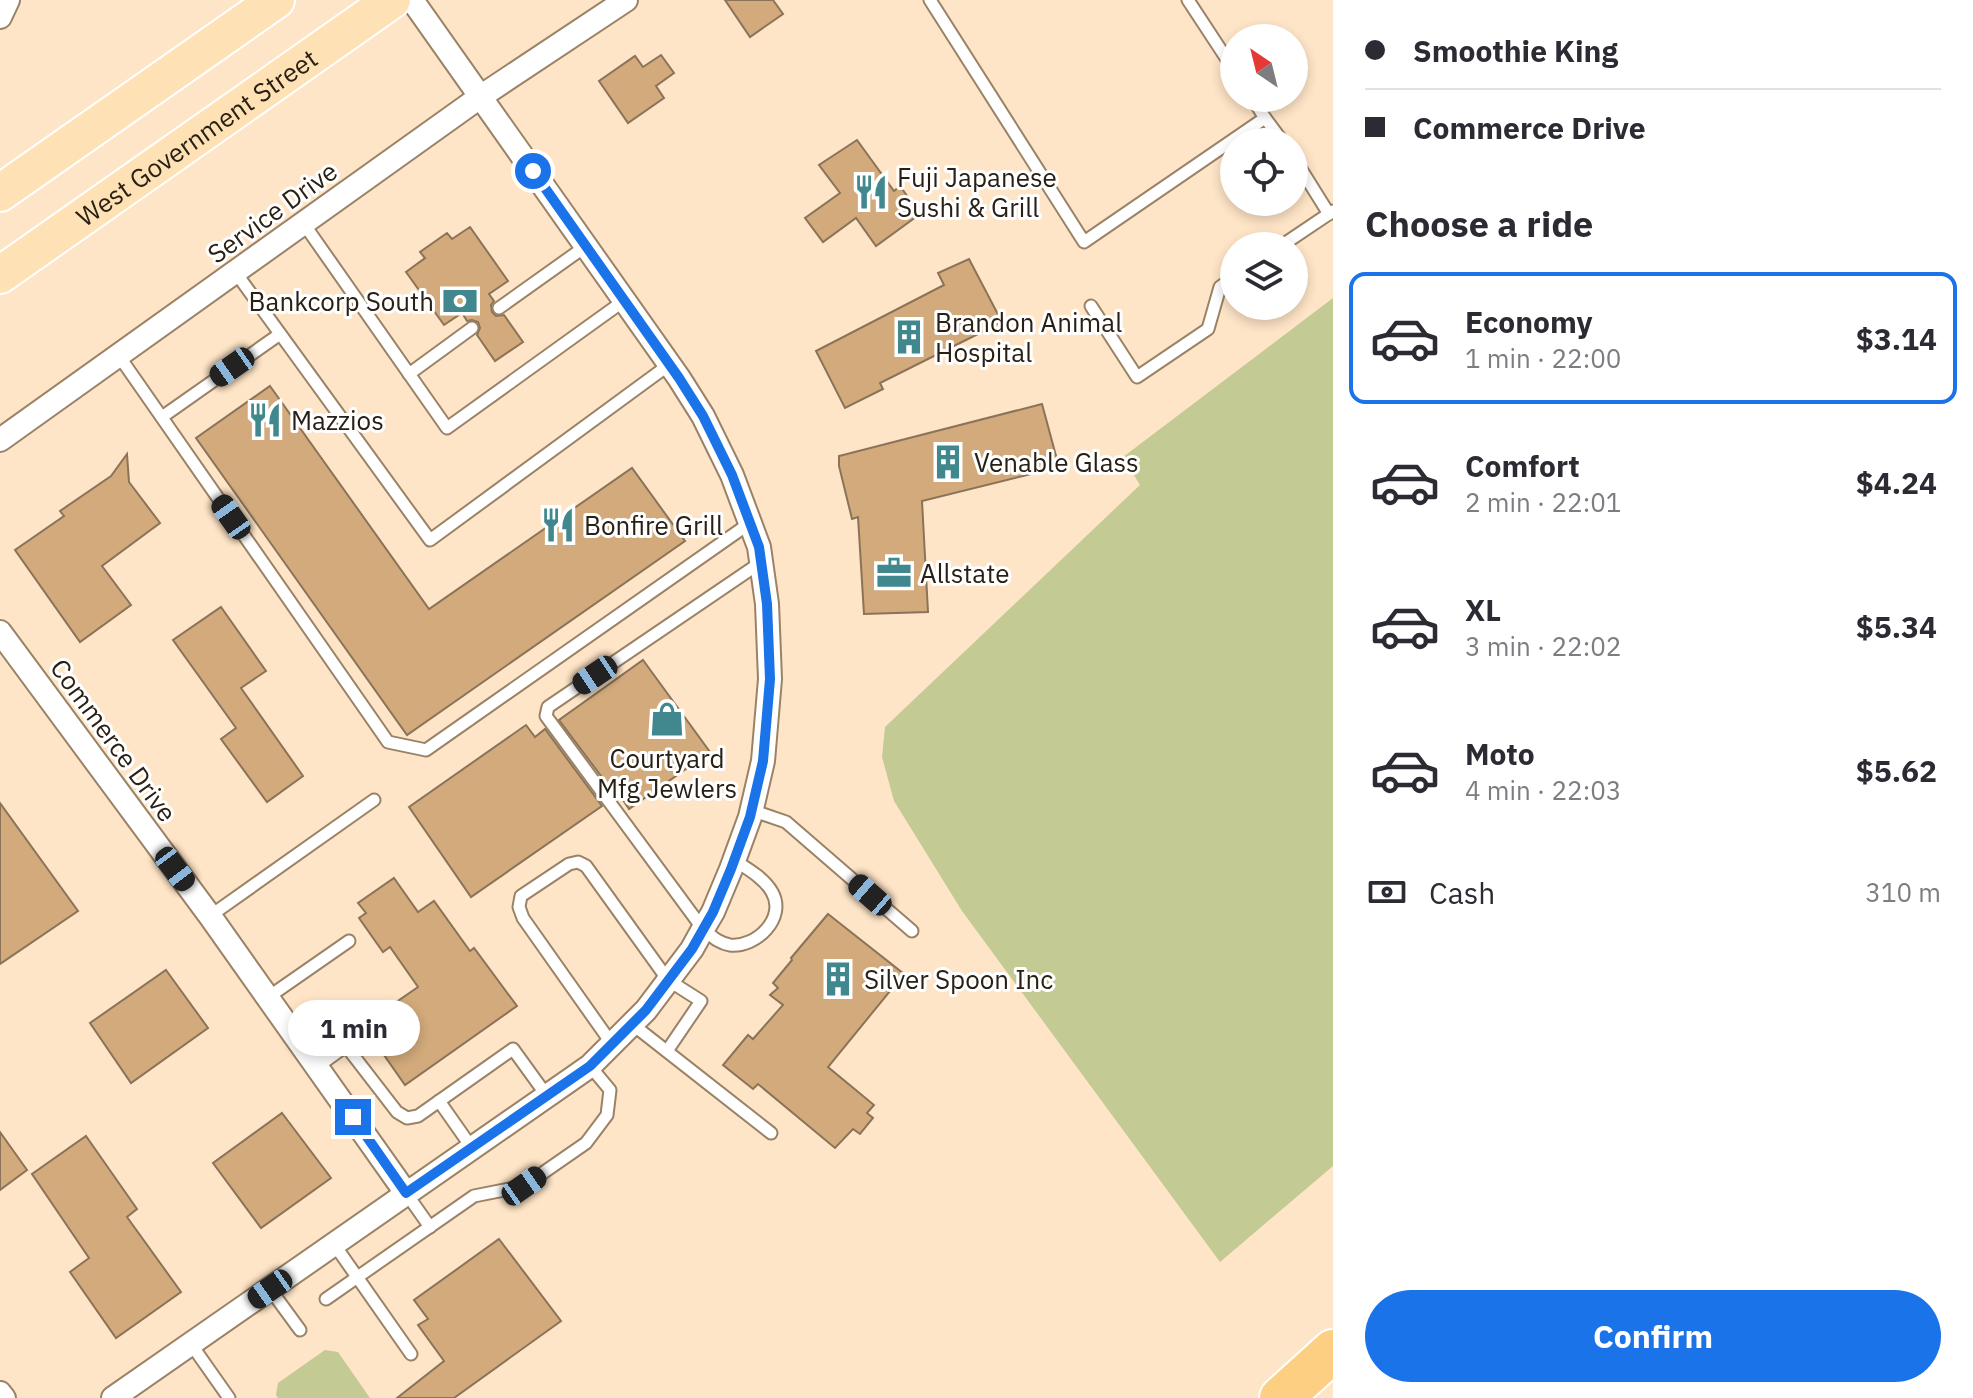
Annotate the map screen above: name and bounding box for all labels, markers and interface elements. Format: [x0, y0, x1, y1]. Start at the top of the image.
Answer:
north arrow [1220, 24, 1308, 112]
map controls [1220, 24, 1308, 320]
text: Smoothie King [1413, 31, 1618, 70]
street label: West Government Street [69, 41, 324, 233]
text: Commerce Drive [1413, 108, 1646, 147]
button: locate [1220, 128, 1308, 216]
route start [515, 153, 551, 189]
street label: Service Drive [200, 154, 344, 270]
place label: Fuji Japanese Sushi & Grill [897, 160, 1057, 224]
restaurant icon: Fuji Japanese Sushi & Grill [852, 173, 890, 211]
text: Choose a ride [1365, 200, 1593, 247]
button: layers [1220, 232, 1308, 320]
bank icon: Bankcorp South [441, 282, 479, 320]
place label: Bankcorp South [249, 284, 434, 318]
icon: car [1369, 302, 1441, 374]
text: Economy [1465, 302, 1593, 341]
place label: Brandon Animal Hospital [935, 305, 1122, 369]
building icon: Brandon Animal Hospital [890, 318, 928, 356]
text: $3.14 [1856, 319, 1937, 358]
text: 1 min · 22:00 [1465, 341, 1621, 375]
car [205, 343, 259, 391]
restaurant icon: Mazzios [246, 401, 284, 439]
place label: Mazzios [291, 403, 384, 437]
building icon: Venable Glass [929, 443, 967, 481]
place label: Venable Glass [974, 445, 1139, 479]
icon: car [1369, 446, 1441, 518]
text: Comfort [1465, 446, 1580, 485]
text: $4.24 [1856, 463, 1937, 502]
text: 2 min · 22:01 [1465, 485, 1621, 519]
car [207, 490, 255, 544]
restaurant icon: Bonfire Grill [539, 506, 577, 544]
place label: Bonfire Grill [584, 508, 723, 542]
office icon: Allstate [875, 554, 913, 592]
place label: Allstate [920, 556, 1009, 590]
icon: car [1369, 590, 1441, 662]
text: XL [1465, 590, 1501, 629]
text: $5.34 [1856, 607, 1937, 646]
text: 3 min · 22:02 [1465, 629, 1621, 663]
street label: Commerce Drive [43, 652, 185, 828]
car [568, 652, 622, 698]
shop icon: Courtyard Mfg Jewlers [648, 700, 686, 738]
icon: car [1369, 734, 1441, 806]
text: Moto [1465, 734, 1535, 773]
place label: Courtyard Mfg Jewlers [597, 741, 737, 805]
text: $5.62 [1856, 751, 1937, 790]
text: 4 min · 22:03 [1465, 773, 1621, 807]
car [151, 843, 199, 895]
car [844, 870, 896, 920]
icon: cash [1365, 870, 1409, 914]
text: Cash [1429, 873, 1495, 912]
text: 310 m [1865, 875, 1941, 909]
building icon: Silver Spoon Inc [819, 960, 857, 998]
place label: Silver Spoon Inc [864, 962, 1053, 996]
callout: 1 min [287, 1001, 419, 1057]
text: 1 min [320, 1011, 388, 1045]
route end [335, 1099, 371, 1135]
car [497, 1162, 551, 1210]
car [243, 1265, 297, 1313]
button: Confirm [1365, 1290, 1941, 1382]

